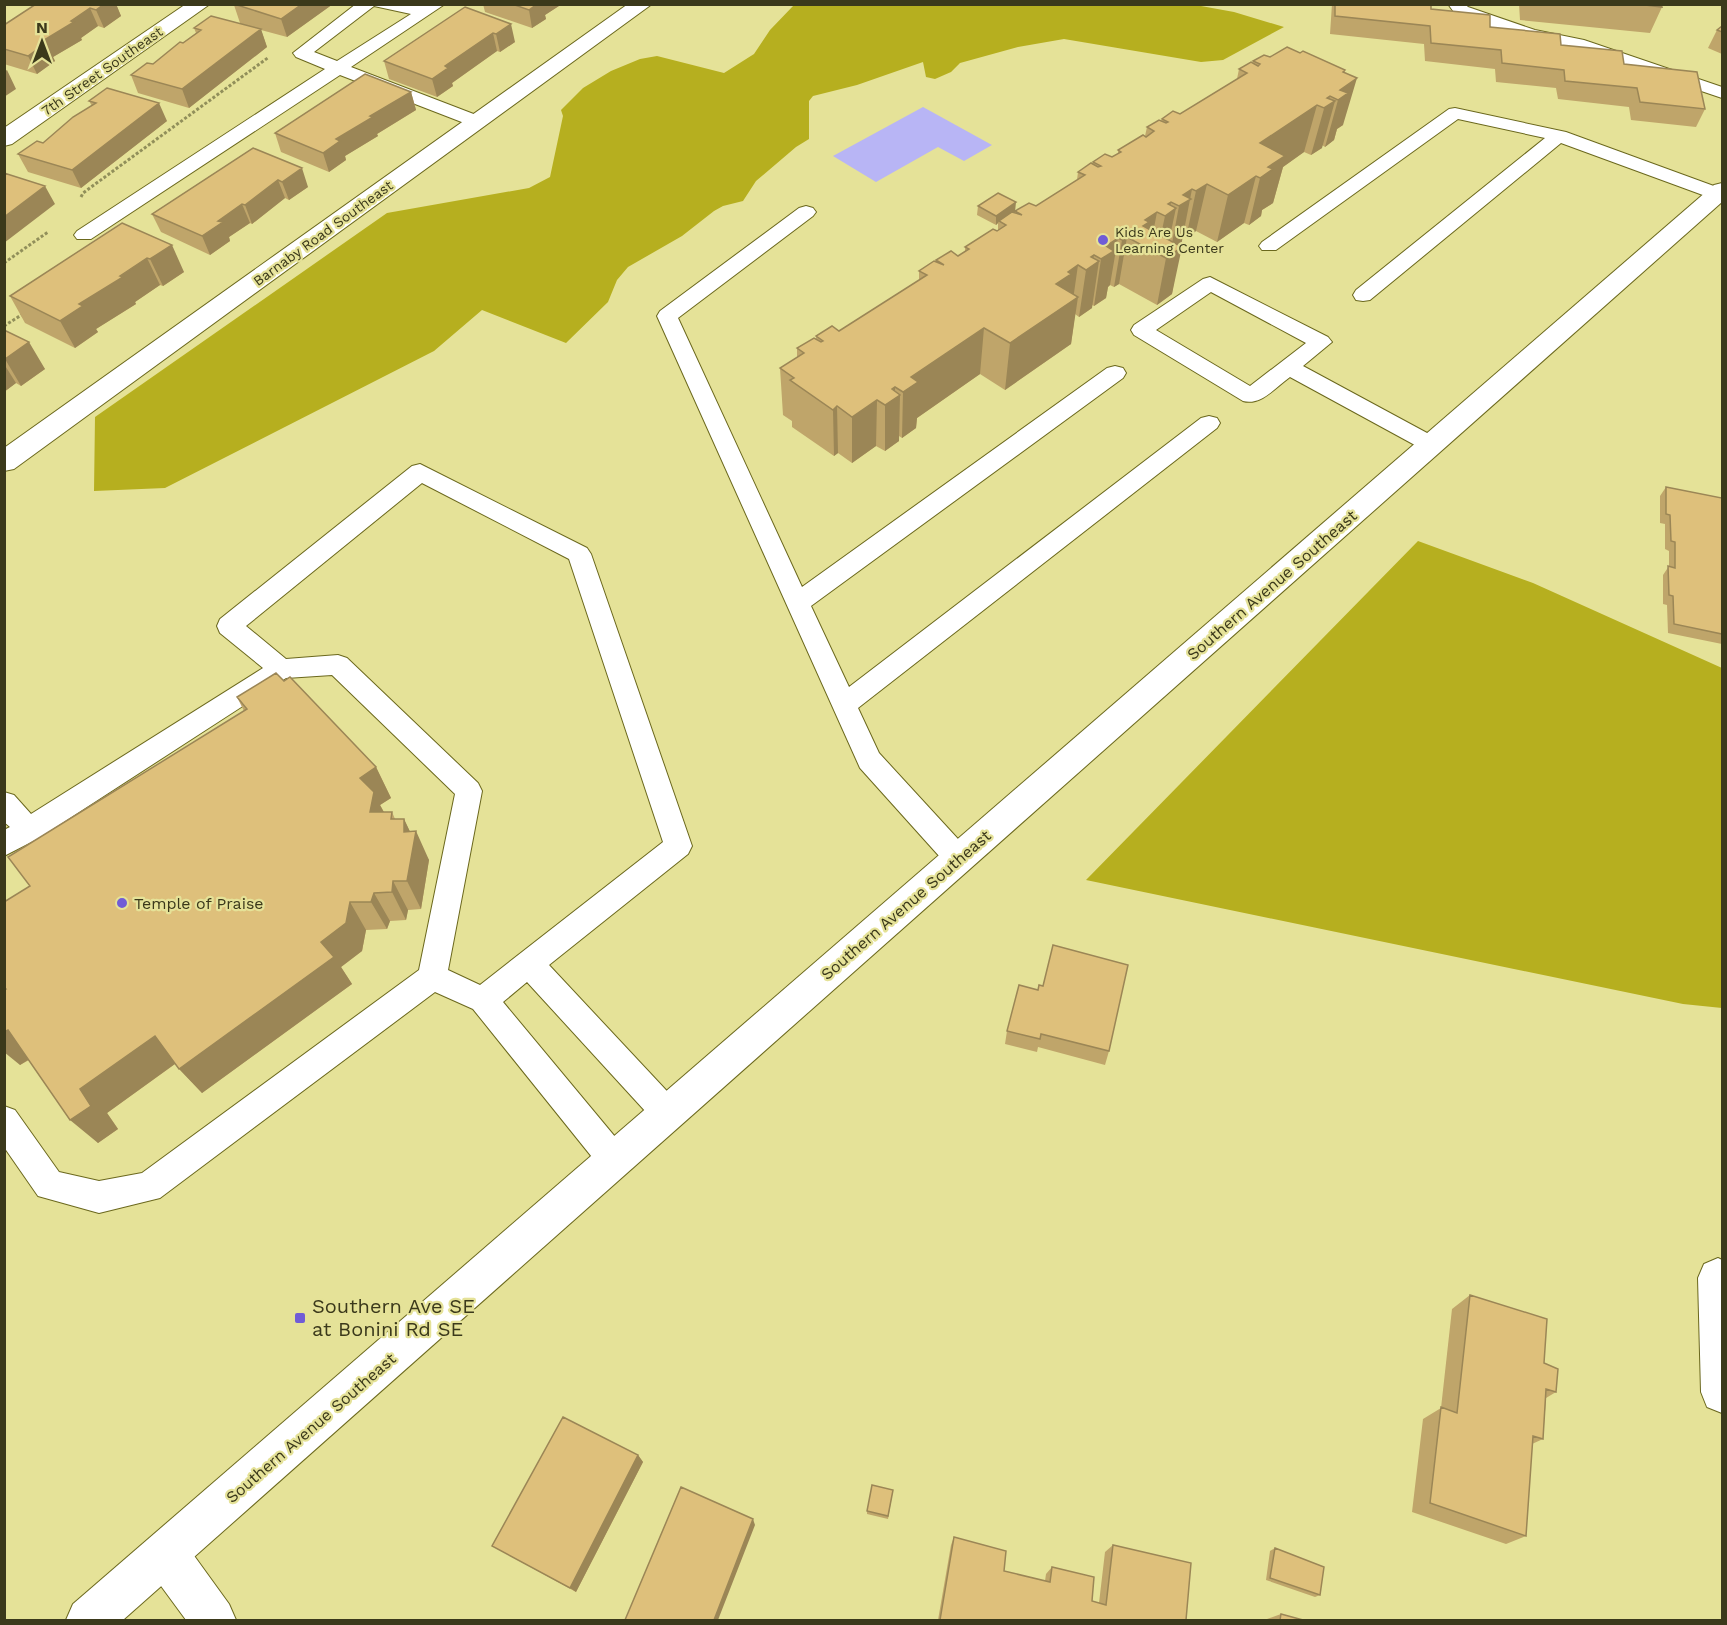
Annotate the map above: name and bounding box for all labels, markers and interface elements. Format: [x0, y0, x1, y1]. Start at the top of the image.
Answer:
north arrow [12, 12, 72, 72]
text: N [36, 18, 48, 37]
street label: 7th Street Southeast [38, 23, 166, 119]
street label: Barnaby Road Southeast [250, 177, 396, 289]
place label: Kids Are Us Learning Center [1115, 224, 1224, 256]
marker: Kids Are Us Learning Center [1096, 233, 1110, 247]
street label: Southern Avenue Southeast [1183, 506, 1361, 664]
street label: Southern Avenue Southeast [817, 826, 995, 984]
place label: Temple of Praise [134, 894, 264, 913]
marker: Temple of Praise [115, 896, 129, 910]
place label: Southern Ave SE at Bonini Rd SE [312, 1294, 475, 1341]
marker: Southern Ave SE at Bonini Rd SE [293, 1311, 307, 1325]
street label: Southern Avenue Southeast [222, 1349, 400, 1507]

